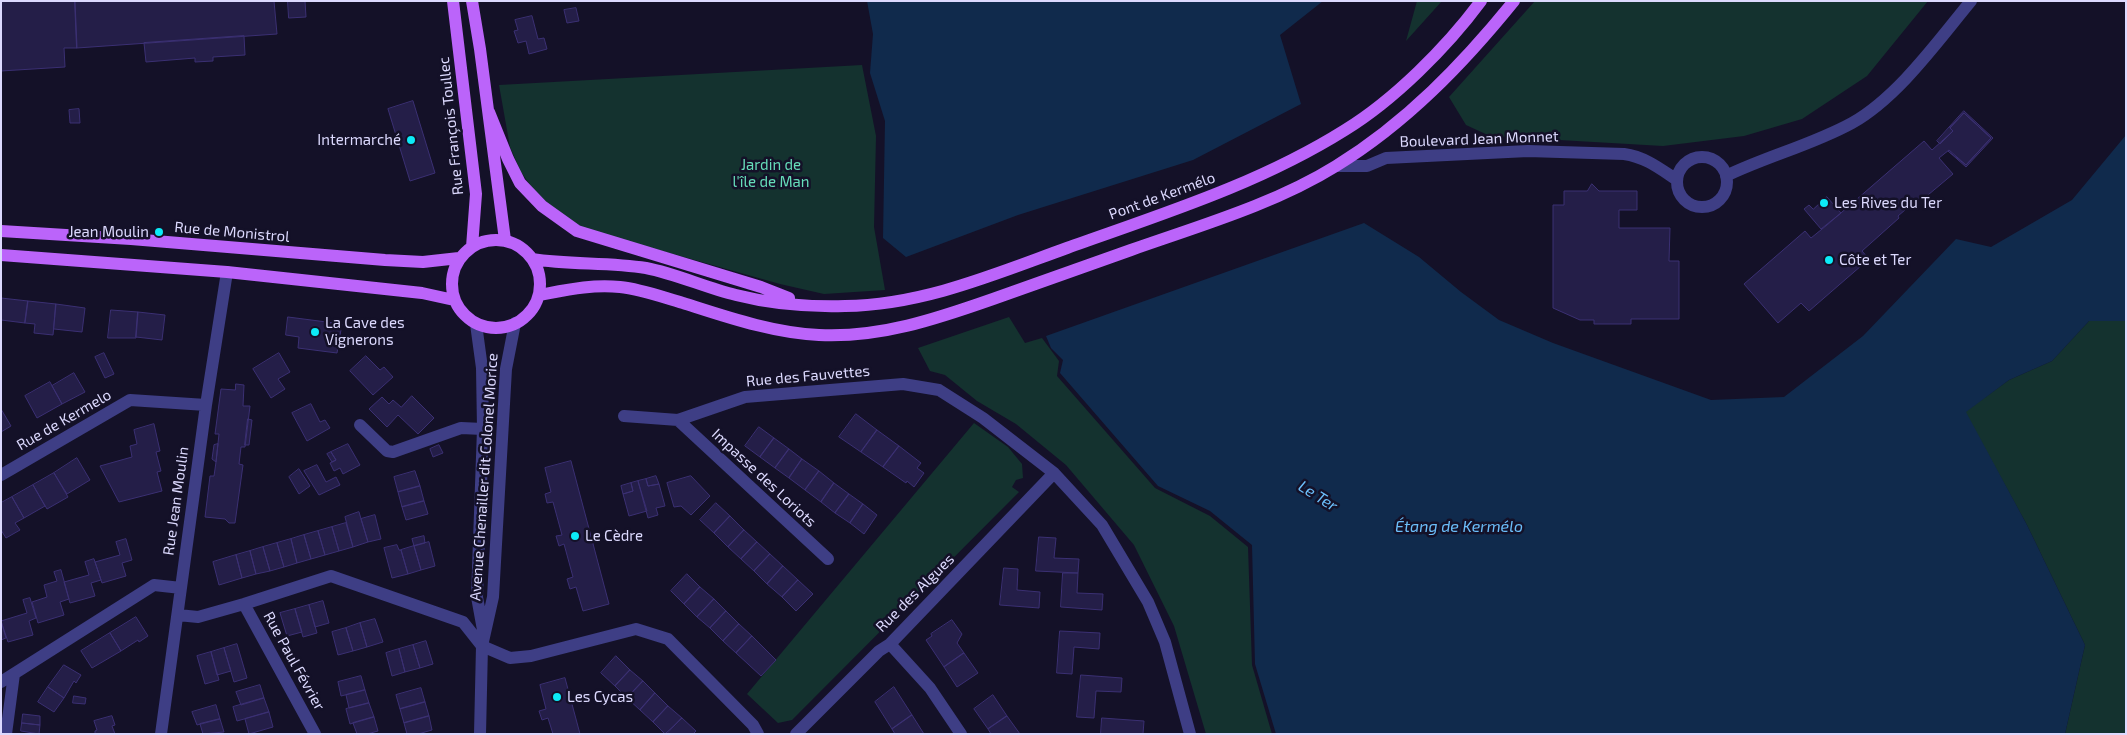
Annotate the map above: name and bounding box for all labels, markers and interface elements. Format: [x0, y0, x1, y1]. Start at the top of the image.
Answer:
street label: Rue François Toullec [435, 56, 467, 196]
street label: Boulevard Jean Monnet [1399, 127, 1559, 151]
place label: Intermarché [317, 131, 401, 149]
marker: Intermarché [405, 134, 417, 146]
park label: Jardin de l'île de Man [732, 156, 810, 191]
street label: Pont de Kermélo [1106, 168, 1218, 224]
place label: Les Rives du Ter [1834, 194, 1942, 212]
marker: Les Rives du Ter [1818, 197, 1830, 209]
street label: Rue de Monistrol [174, 218, 290, 246]
place label: Jean Moulin [68, 223, 149, 241]
marker: Jean Moulin [153, 226, 165, 238]
place label: Côte et Ter [1839, 251, 1911, 269]
marker: Côte et Ter [1823, 254, 1835, 266]
place label: La Cave des Vignerons [325, 314, 405, 349]
marker: La Cave des Vignerons [309, 326, 321, 338]
street label: Avenue Chenailler dit Colonel Morice [466, 352, 502, 602]
street label: Rue des Fauvettes [745, 362, 871, 390]
street label: Rue de Kermelo [14, 386, 114, 454]
street label: Impasse des Loriots [708, 425, 820, 531]
street label: Rue Jean Moulin [159, 445, 193, 557]
water label: Le Ter [1295, 477, 1341, 515]
water label: Étang de Kermélo [1395, 517, 1523, 537]
place label: Le Cèdre [585, 527, 643, 545]
marker: Le Cèdre [569, 530, 581, 542]
street label: Rue des Algues [872, 550, 958, 636]
street label: Rue Paul Février [259, 608, 329, 714]
place label: Les Cycas [567, 688, 633, 706]
marker: Les Cycas [551, 691, 563, 703]

